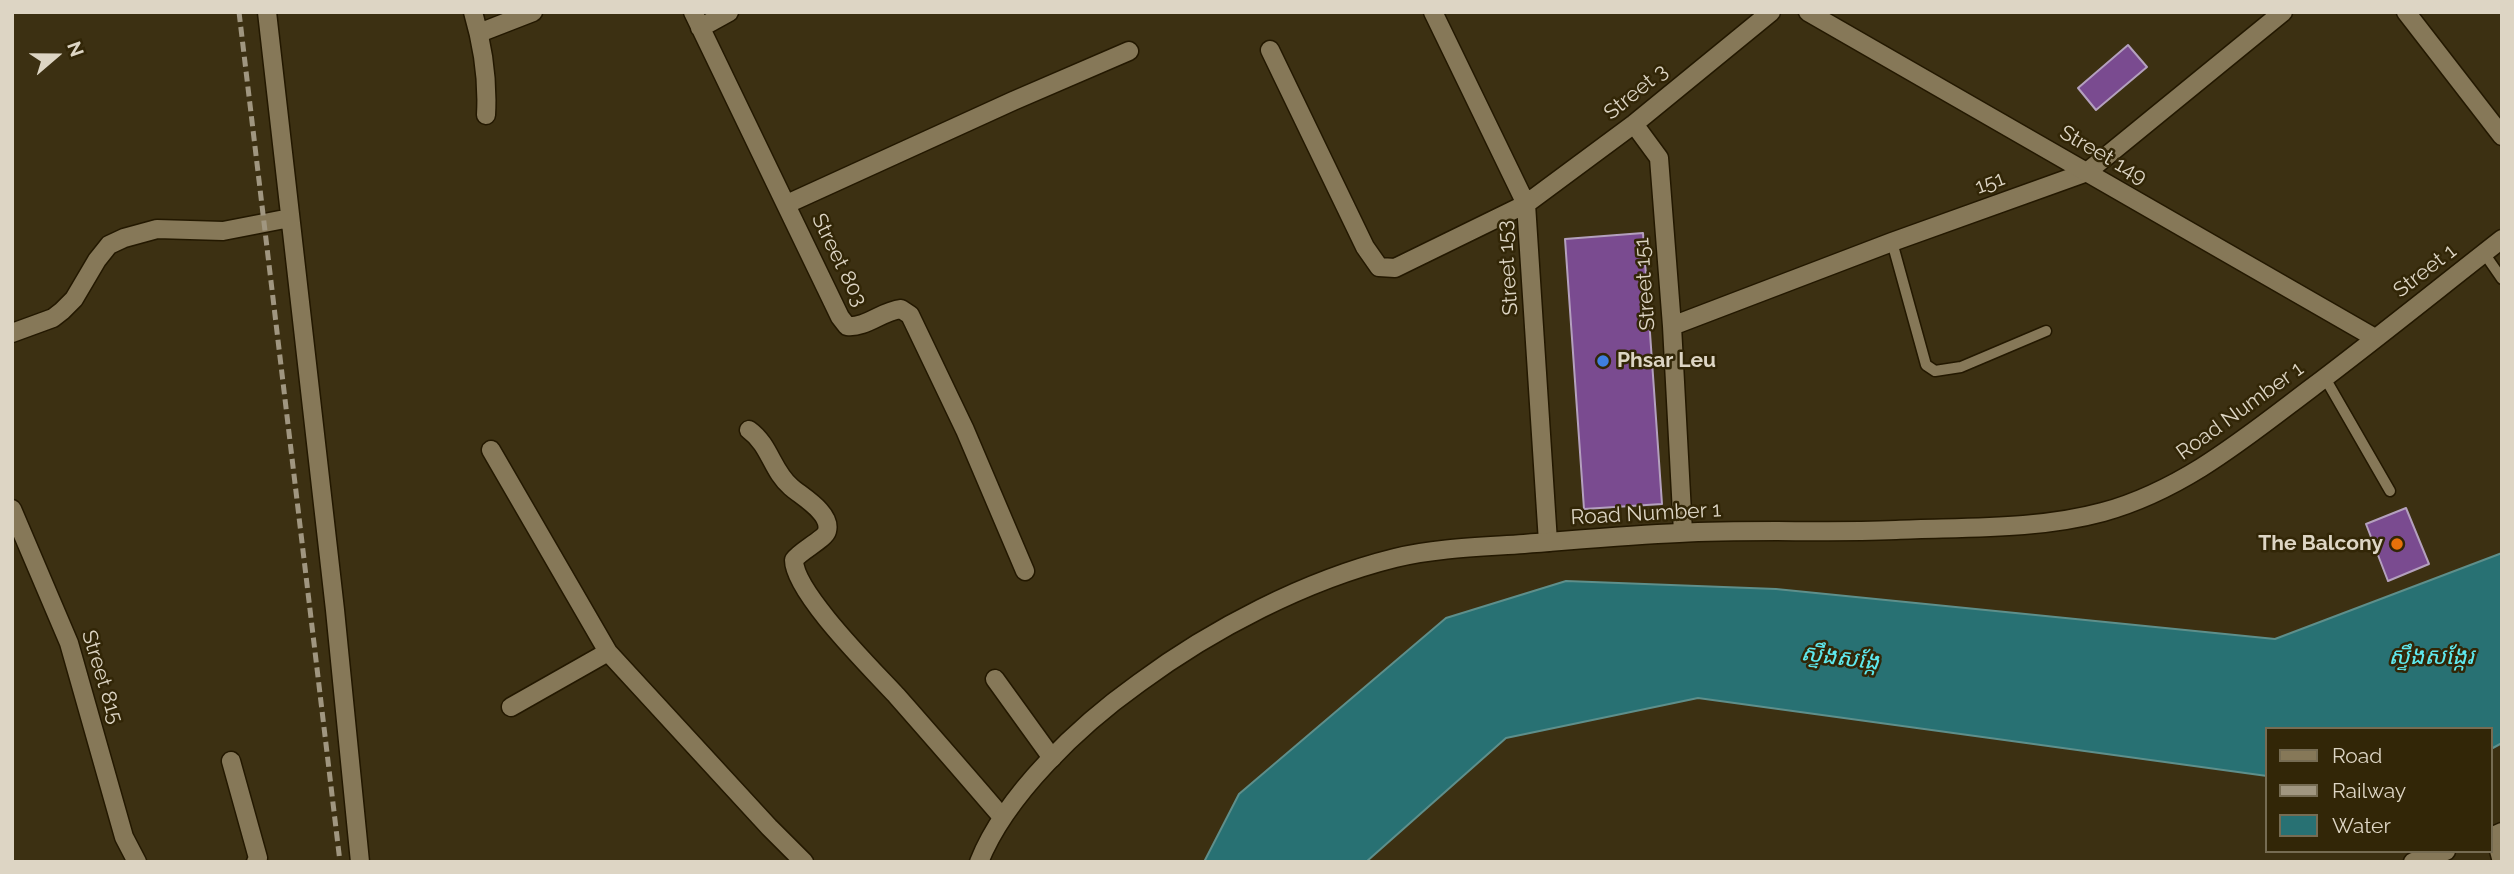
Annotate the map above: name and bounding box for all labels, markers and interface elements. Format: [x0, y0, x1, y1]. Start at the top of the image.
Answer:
north arrow [21, 21, 91, 91]
text: N [63, 38, 89, 59]
street label: Street 3 [1599, 59, 1673, 125]
street label: Street 149 [2055, 120, 2151, 190]
street label: 151 [1972, 166, 2008, 200]
street label: Street 803 [806, 209, 872, 311]
street label: Street 153 [1492, 220, 1524, 316]
street label: Street 151 [1629, 237, 1661, 331]
street label: Street 1 [2389, 239, 2461, 303]
place label: Phsar Leu [1617, 348, 1716, 374]
marker: Phsar Leu [1595, 353, 1611, 369]
street label: Road Number 1 [2172, 357, 2308, 465]
street label: Road Number 1 [1570, 497, 1722, 531]
place label: The Balcony [2258, 531, 2383, 557]
marker: The Balcony [2389, 536, 2405, 552]
street label: Street 815 [76, 627, 128, 727]
water label: ស្ទឹងសង្កែ [1799, 640, 1881, 676]
water label: ស្ទឹងសង្កែរ [2388, 643, 2474, 671]
legend [2266, 727, 2493, 853]
text: Road [2332, 743, 2382, 768]
text: Railway [2332, 778, 2406, 803]
text: Water [2332, 813, 2391, 838]

